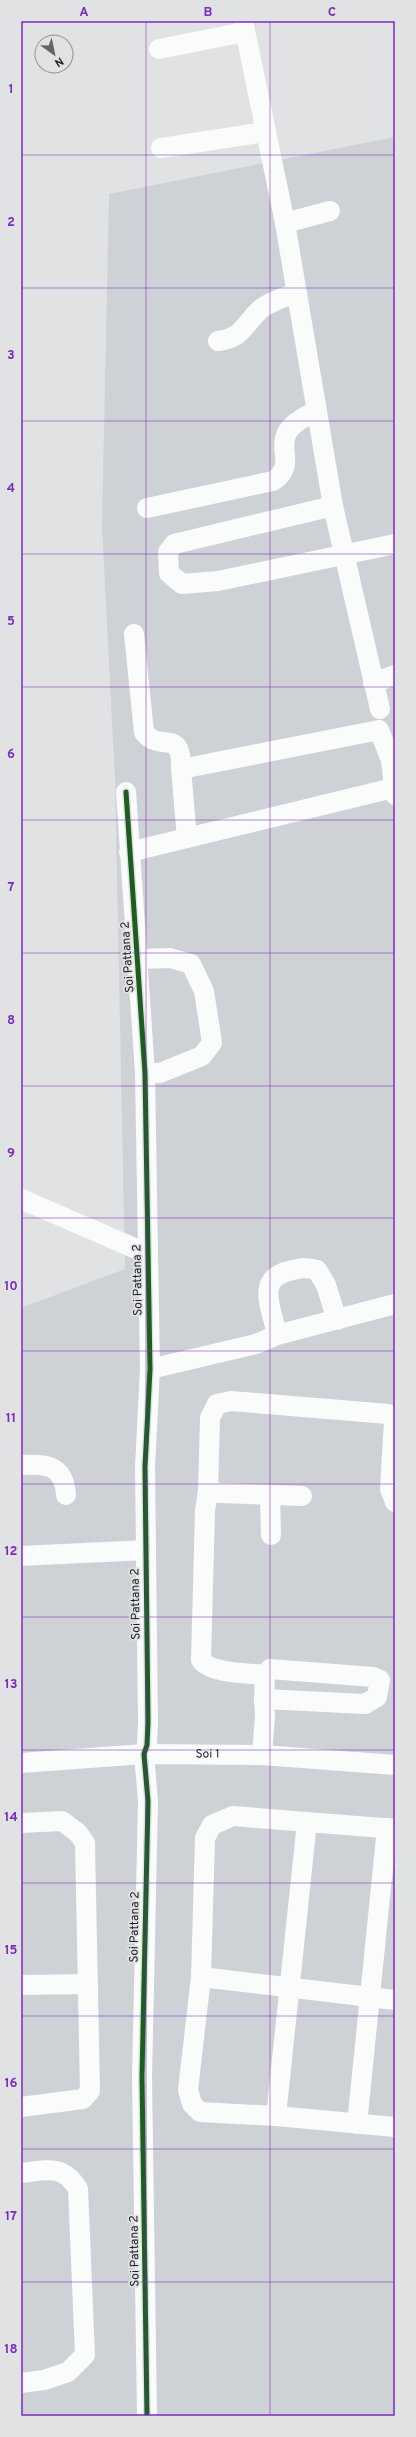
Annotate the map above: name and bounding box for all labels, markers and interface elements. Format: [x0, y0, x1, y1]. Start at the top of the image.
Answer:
text: A [79, 5, 89, 21]
text: B [204, 5, 213, 21]
text: C [328, 5, 336, 21]
north arrow [34, 34, 74, 74]
text: N [52, 54, 66, 70]
text: 1 [8, 82, 14, 98]
text: 2 [7, 215, 15, 231]
text: 3 [7, 348, 15, 364]
text: 4 [7, 481, 15, 497]
text: 5 [7, 614, 15, 630]
text: 6 [7, 747, 15, 763]
text: 7 [8, 880, 15, 896]
street label: Soi Pattana 2 [118, 921, 138, 993]
text: 8 [7, 1013, 15, 1029]
text: 9 [7, 1146, 15, 1162]
street label: Soi Pattana 2 [129, 1244, 147, 1316]
text: 10 [4, 1279, 18, 1295]
text: 11 [6, 1411, 16, 1427]
text: 12 [4, 1544, 18, 1560]
street label: Soi Pattana 2 [127, 1568, 145, 1640]
text: 13 [5, 1677, 18, 1693]
street label: Soi 1 [196, 1746, 220, 1763]
text: 14 [4, 1810, 18, 1826]
street label: Soi Pattana 2 [126, 1891, 144, 1963]
text: 15 [4, 1943, 18, 1959]
text: 16 [4, 2076, 18, 2092]
text: 17 [5, 2209, 17, 2225]
street label: Soi Pattana 2 [126, 2215, 144, 2287]
text: 18 [4, 2342, 18, 2358]

